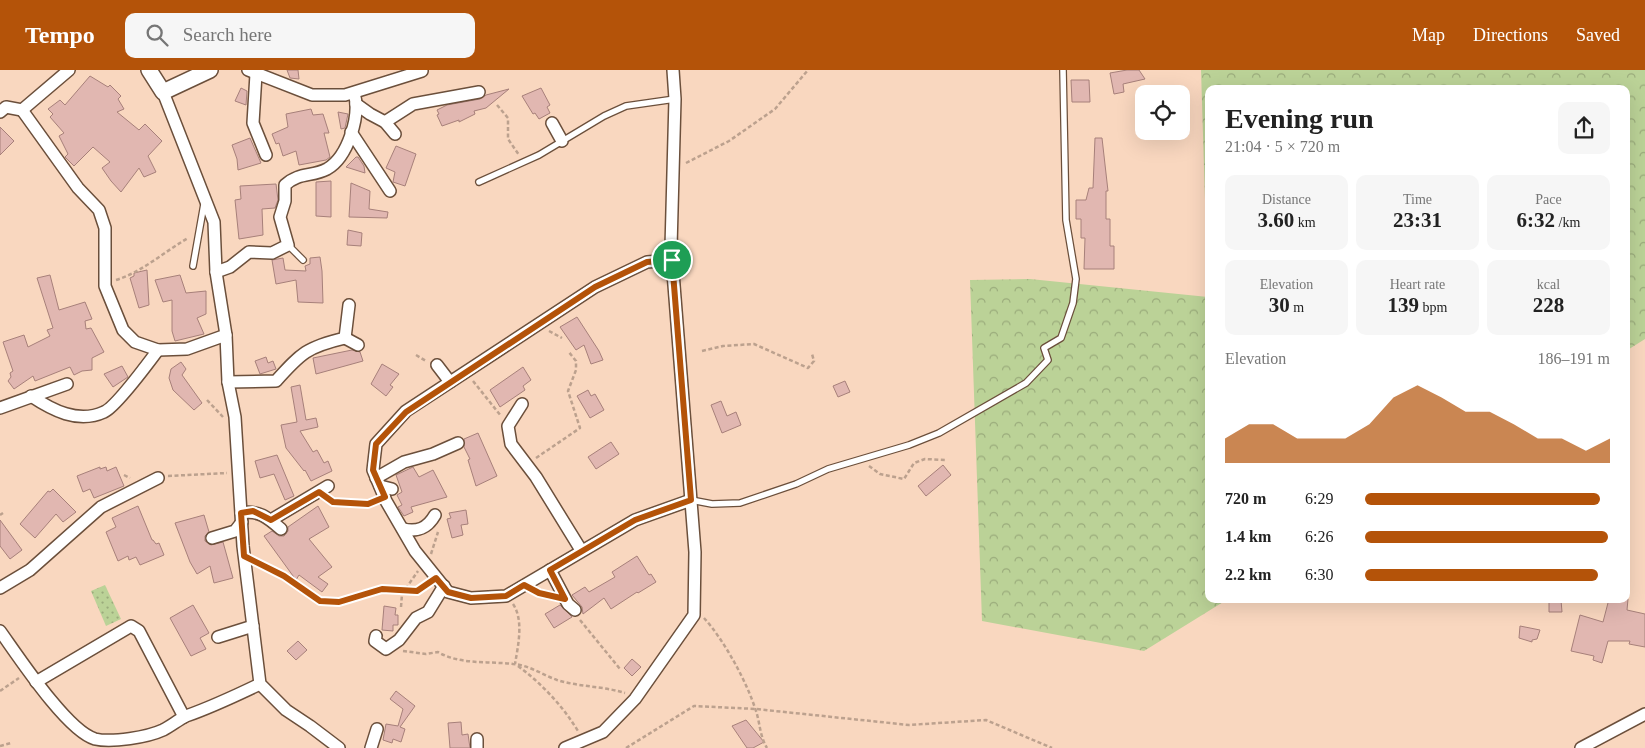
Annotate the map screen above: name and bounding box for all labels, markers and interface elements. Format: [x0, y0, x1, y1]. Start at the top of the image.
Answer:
search box [125, 13, 475, 58]
icon: search [143, 21, 171, 49]
text: Tempo [25, 22, 95, 48]
text: Search here [183, 24, 272, 45]
text: Map [1412, 25, 1445, 45]
text: Directions [1473, 25, 1548, 45]
text: Saved [1576, 25, 1620, 45]
map controls [1135, 85, 1190, 140]
button: locate [1135, 85, 1190, 140]
button: share [1558, 102, 1610, 154]
text: Evening run [1225, 103, 1374, 134]
text: 21:04 · 5 × 720 m [1225, 138, 1340, 155]
text: Distance [1262, 192, 1311, 207]
text: Time [1403, 192, 1432, 207]
text: Pace [1535, 192, 1562, 207]
text: 3.60 [1257, 208, 1294, 232]
text: 23:31 [1393, 208, 1442, 232]
text: 6:32 [1517, 208, 1555, 232]
text: km [1294, 215, 1316, 230]
text: /km [1555, 215, 1580, 230]
pin [651, 239, 693, 281]
icon: arrive [658, 246, 686, 274]
text: Elevation [1260, 277, 1313, 292]
text: Heart rate [1390, 277, 1445, 292]
text: kcal [1537, 277, 1560, 292]
text: 30 [1269, 293, 1290, 317]
text: 139 [1388, 293, 1419, 317]
text: 228 [1533, 293, 1564, 317]
text: m [1290, 300, 1304, 315]
text: bpm [1419, 300, 1447, 315]
text: Elevation [1225, 350, 1286, 367]
text: 186–191 m [1538, 350, 1610, 367]
text: 720 m [1225, 490, 1266, 507]
text: 6:29 [1305, 490, 1333, 507]
text: 1.4 km [1225, 528, 1271, 545]
text: 6:26 [1305, 528, 1333, 545]
text: 2.2 km [1225, 566, 1271, 583]
text: 6:30 [1305, 566, 1333, 583]

